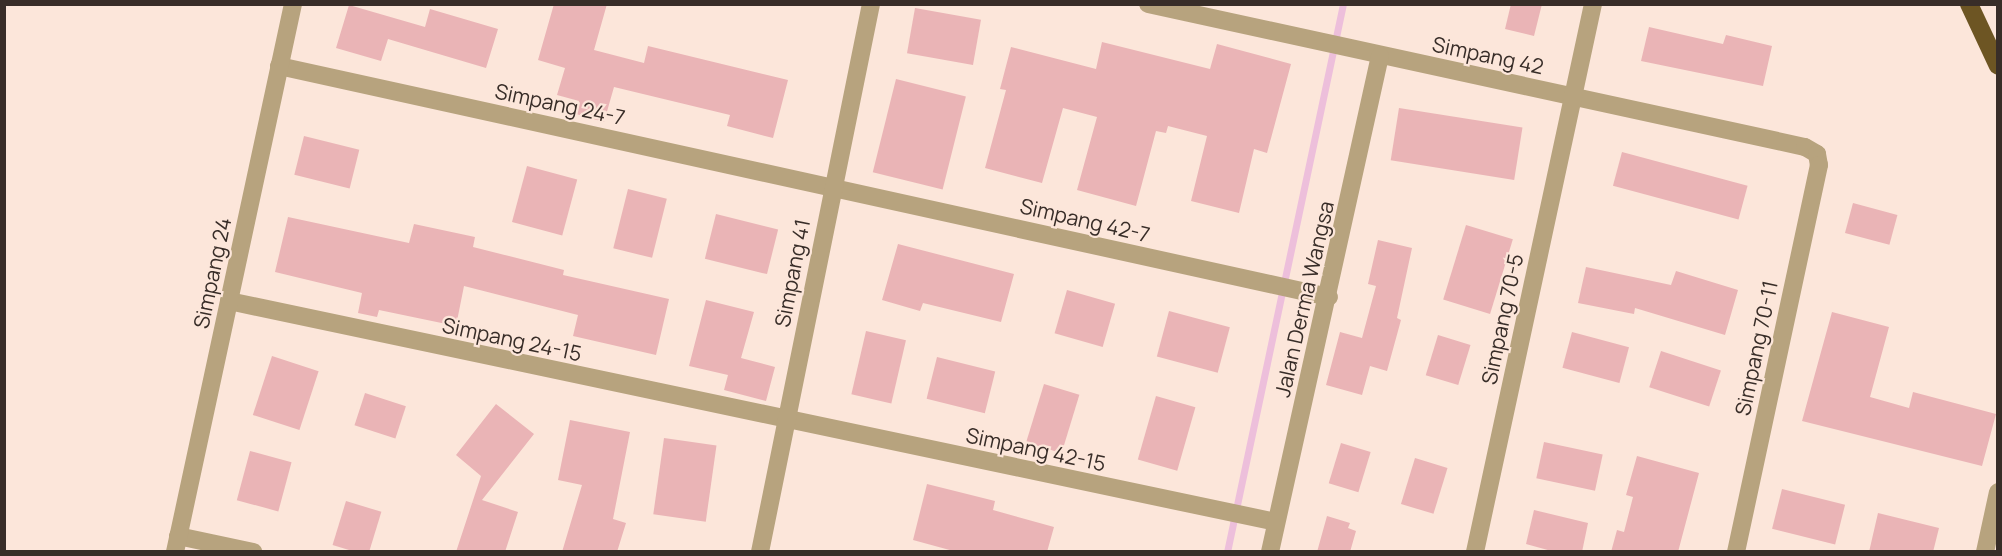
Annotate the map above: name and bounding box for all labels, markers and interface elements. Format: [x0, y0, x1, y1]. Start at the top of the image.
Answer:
street label: Simpang 42 [1430, 31, 1546, 79]
street label: Simpang 24-7 [493, 78, 627, 130]
street label: Simpang 42-7 [1018, 193, 1152, 247]
street label: Jalan Derma Wangsa [1269, 199, 1339, 399]
street label: Simpang 24 [188, 215, 236, 331]
street label: Simpang 41 [769, 217, 815, 329]
street label: Simpang 70-5 [1476, 251, 1528, 387]
street label: Simpang 70-11 [1729, 278, 1783, 418]
street label: Simpang 24-15 [440, 312, 584, 366]
street label: Simpang 42-15 [964, 422, 1108, 476]

